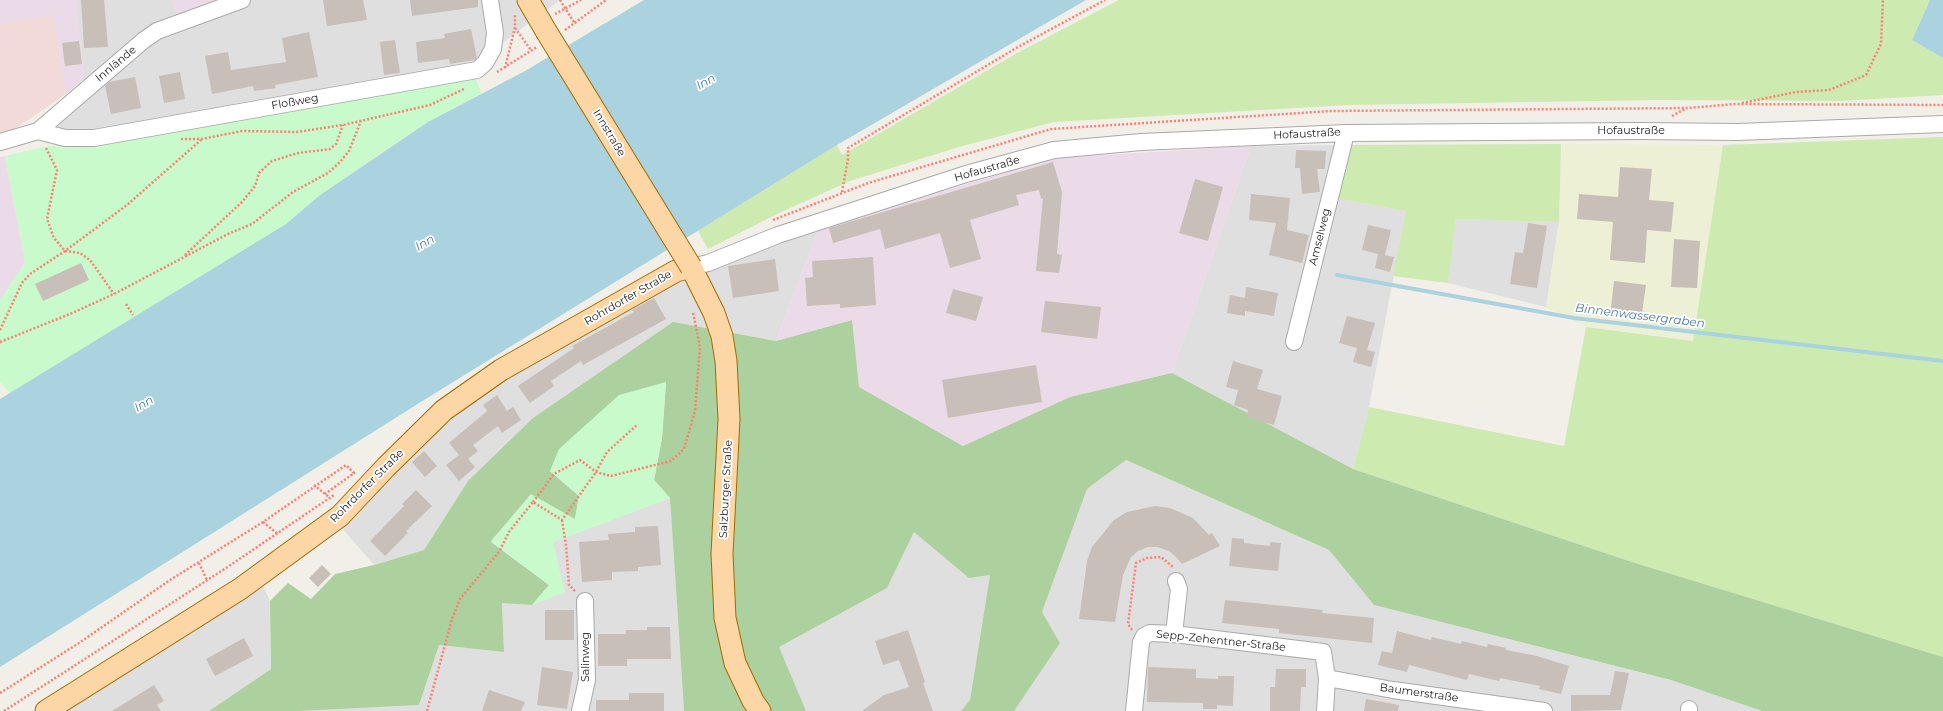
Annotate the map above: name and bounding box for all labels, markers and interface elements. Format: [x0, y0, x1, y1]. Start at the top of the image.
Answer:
street label: Innlände [93, 43, 139, 85]
water label: Inn [694, 71, 718, 93]
street label: Floßweg [270, 91, 320, 113]
street label: Innstraße [590, 107, 628, 159]
street label: Hofaustraße [1597, 124, 1665, 138]
street label: Hofaustraße [1273, 126, 1341, 142]
street label: Hofaustraße [953, 153, 1021, 185]
street label: Amselweg [1307, 207, 1333, 267]
water label: Inn [413, 232, 437, 254]
street label: Rohrdorfer Straße [582, 268, 674, 328]
water label: Binnenwassergraben [1574, 301, 1706, 331]
water label: Inn [132, 393, 156, 415]
street label: Salzburger Straße [717, 440, 735, 538]
street label: Rohrdorfer Straße [327, 446, 407, 526]
street label: Sepp-Zehentner-Straße [1156, 628, 1286, 654]
street label: Salinweg [579, 632, 593, 682]
street label: Baumerstraße [1379, 681, 1459, 705]

